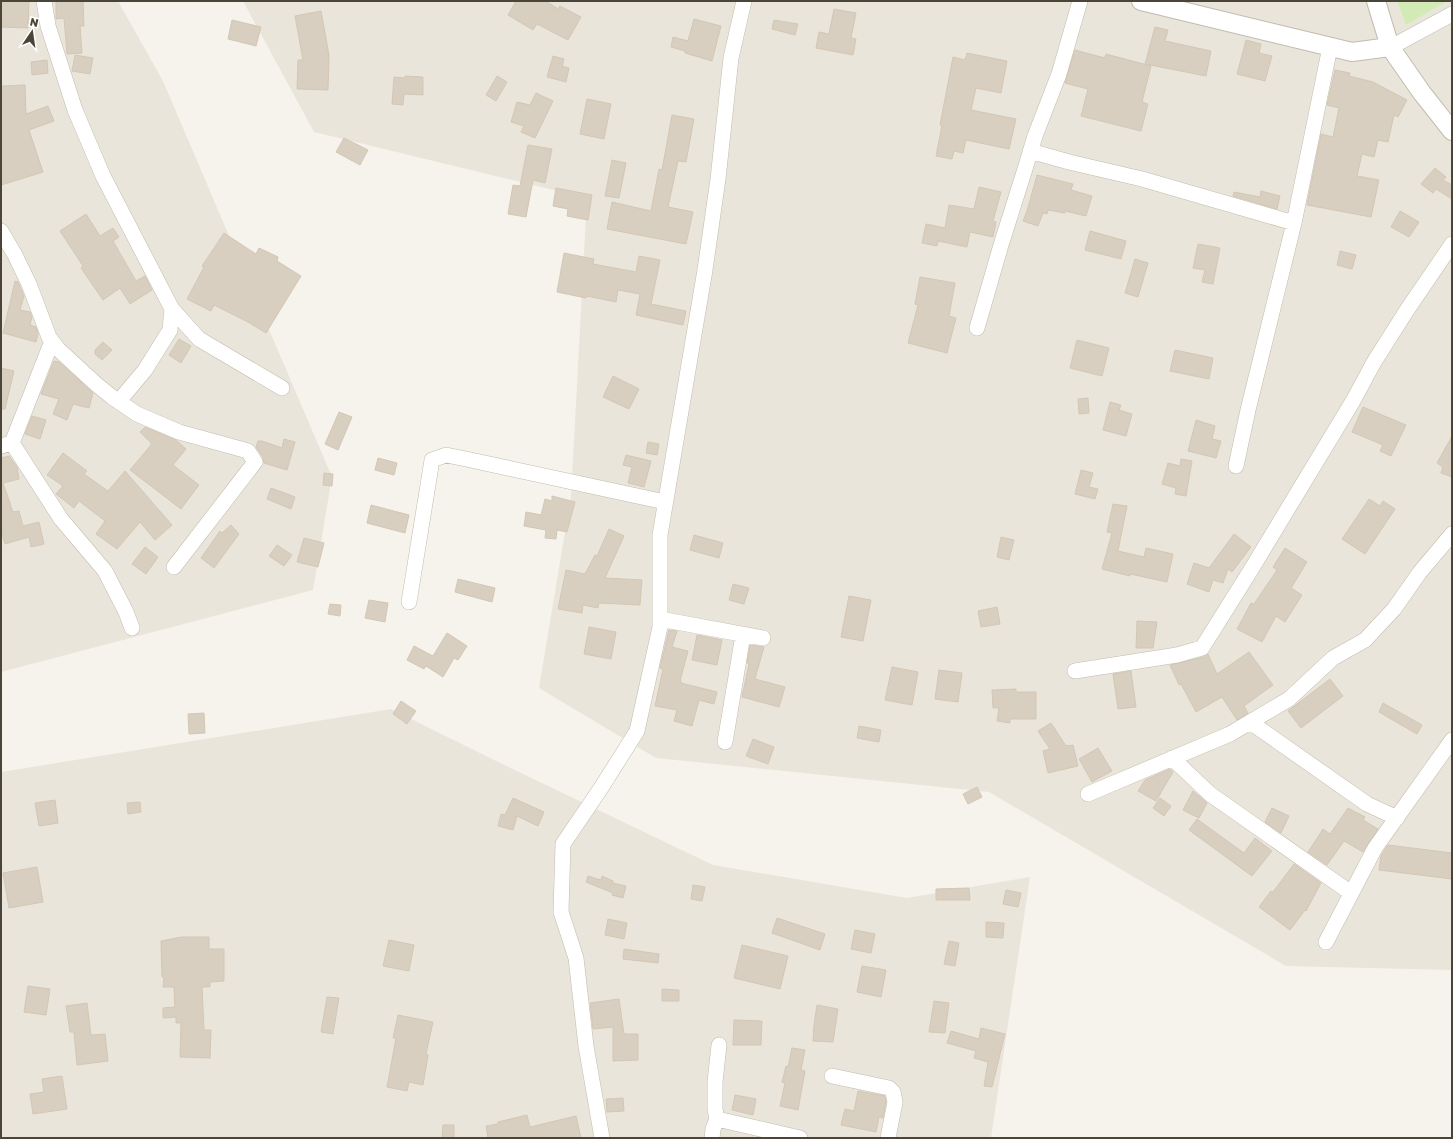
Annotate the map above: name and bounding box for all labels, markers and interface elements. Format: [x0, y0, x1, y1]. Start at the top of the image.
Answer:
north arrow [12, 12, 52, 52]
text: N [29, 14, 40, 29]

